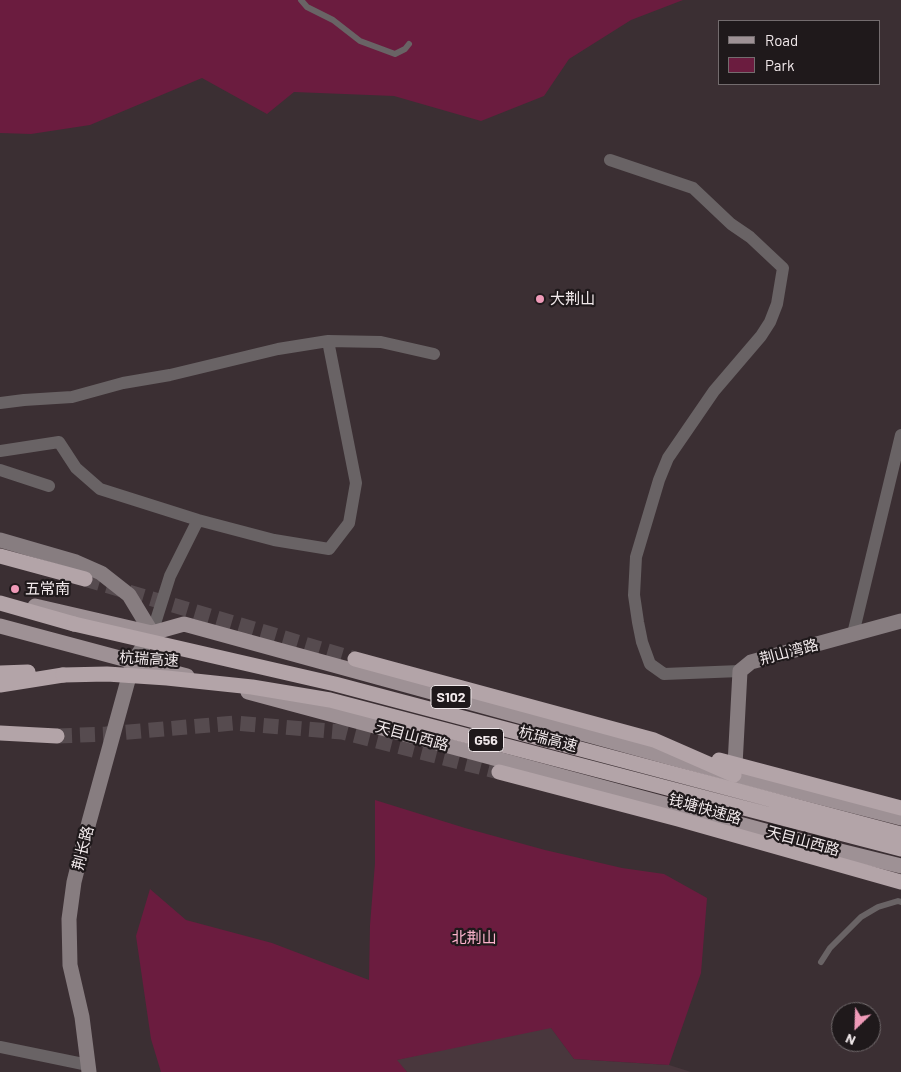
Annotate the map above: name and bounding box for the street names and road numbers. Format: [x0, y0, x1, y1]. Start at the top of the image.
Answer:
street label: 荆山湾路 [758, 636, 820, 668]
street label: 杭瑞高速 [118, 648, 180, 670]
road number: S102 [431, 686, 471, 709]
street label: 天目山西路 [373, 718, 451, 754]
street label: 杭瑞高速 [517, 723, 579, 755]
road number: G56 [468, 728, 504, 752]
street label: 钱塘快速路 [666, 790, 744, 828]
street label: 天目山西路 [764, 823, 842, 859]
street label: 荆长路 [69, 824, 97, 872]

